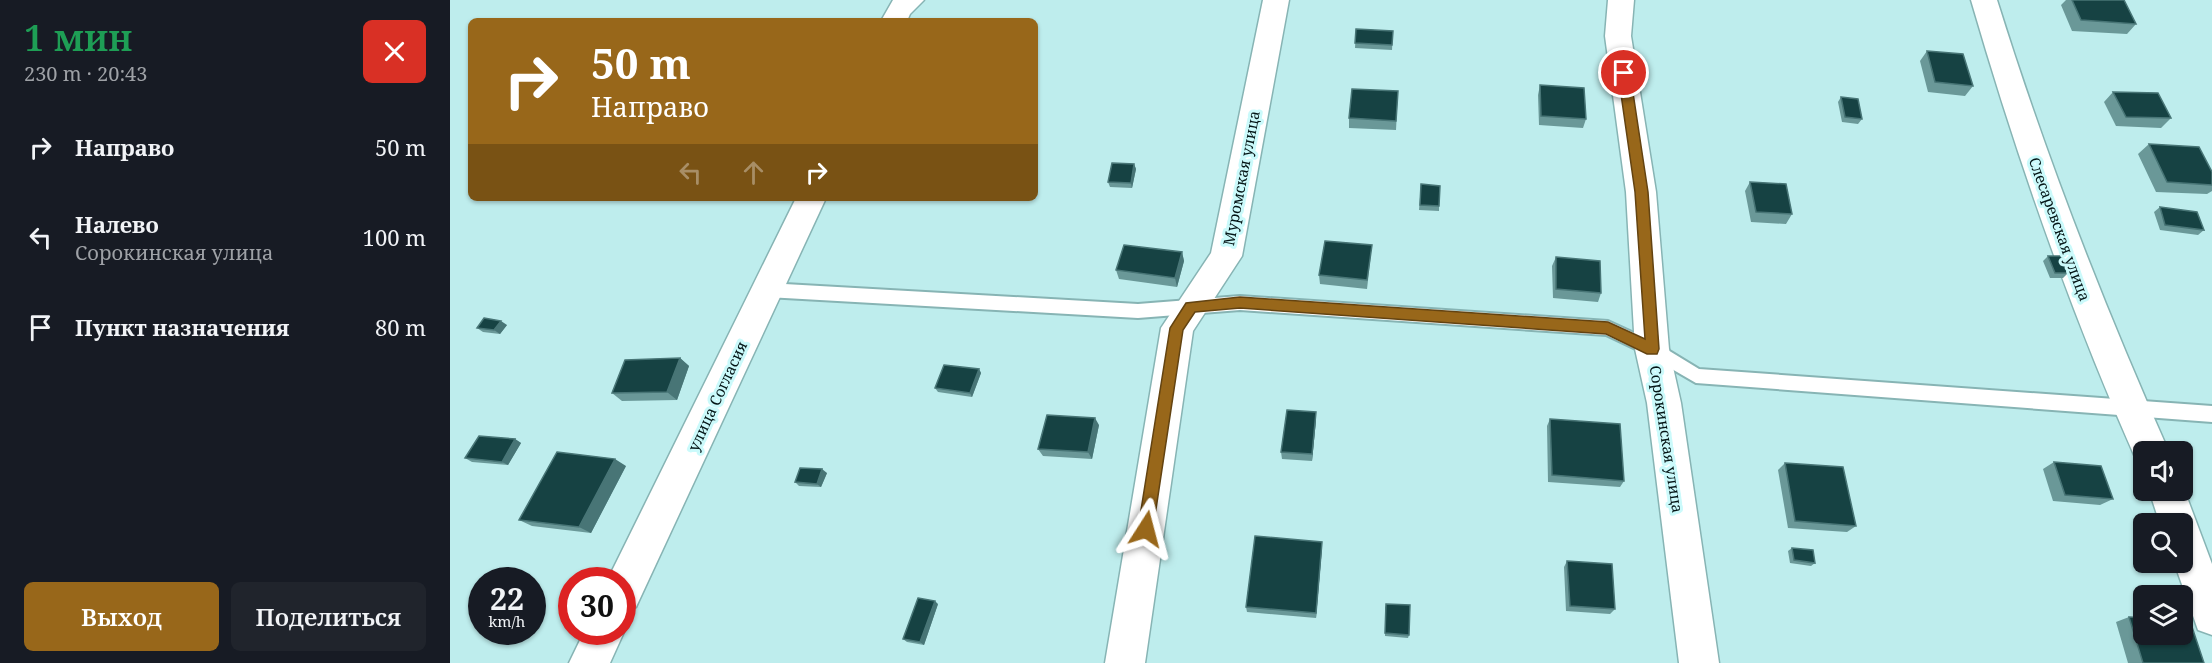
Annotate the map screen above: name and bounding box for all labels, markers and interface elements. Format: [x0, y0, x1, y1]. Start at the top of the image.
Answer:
text: 1 мин [24, 13, 133, 62]
button: close [363, 20, 426, 83]
text: 50 m [591, 34, 691, 91]
icon: right [492, 42, 570, 120]
pin [1598, 47, 1649, 98]
icon: arrive [1607, 56, 1640, 89]
text: 230 m · 20:43 [24, 60, 147, 87]
text: Направо [591, 88, 709, 125]
street label: Муромская улица [1218, 109, 1264, 247]
icon: right [24, 131, 57, 164]
text: Направо [75, 132, 174, 162]
text: 50 m [375, 132, 426, 162]
street label: Слесаревская улица [2025, 154, 2095, 304]
icon: left [674, 156, 707, 189]
icon: ahead [737, 156, 770, 189]
icon: right [800, 156, 833, 189]
text: Налево [75, 209, 159, 239]
icon: left [24, 221, 57, 254]
text: 100 m [363, 222, 426, 252]
text: Сорокинская улица [75, 239, 273, 266]
icon: arrive [24, 311, 57, 344]
text: Пункт назначения [75, 312, 289, 342]
text: 80 m [375, 312, 426, 342]
street label: улица Согласия [683, 338, 751, 454]
street label: Сорокинская улица [1645, 364, 1689, 514]
map controls [2133, 441, 2193, 645]
button: sound [2133, 441, 2193, 501]
position arrow [1114, 497, 1178, 561]
button: search [2133, 513, 2193, 573]
speed limit sign: 30 [558, 567, 636, 645]
text: 22 [490, 578, 524, 619]
button: Выход [24, 582, 219, 651]
button: Поделиться [231, 582, 426, 651]
button: layers [2133, 585, 2193, 645]
text: km/h [489, 611, 525, 631]

